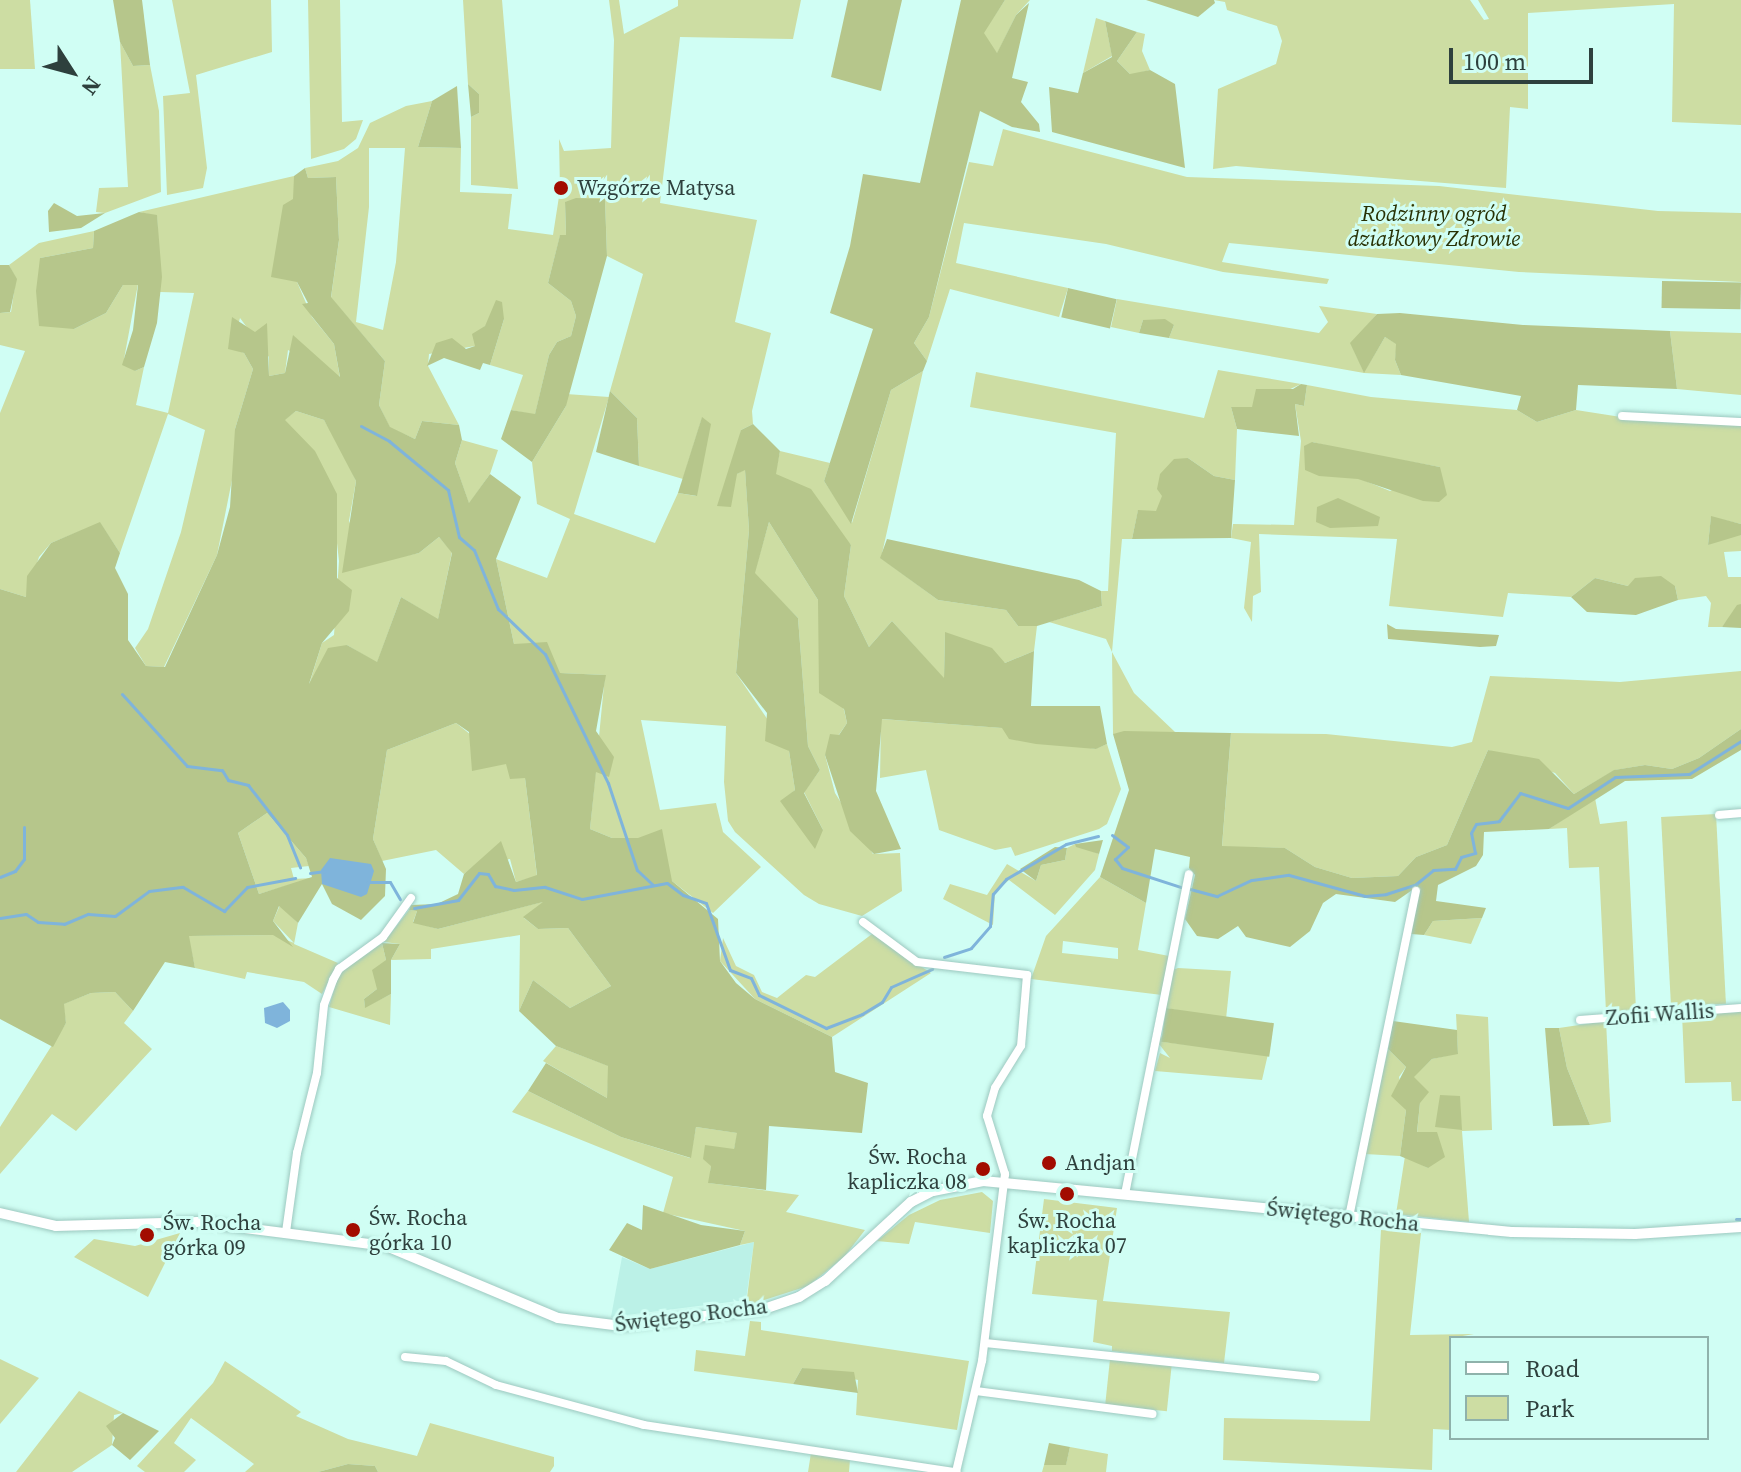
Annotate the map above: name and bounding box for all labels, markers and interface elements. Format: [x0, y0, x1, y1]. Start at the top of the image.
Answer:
north arrow [32, 32, 112, 112]
scale bar [1453, 32, 1597, 82]
text: 100 m [1463, 45, 1526, 78]
text: N [75, 71, 108, 101]
place label: Wzgórze Matysa [577, 175, 735, 201]
marker: Wzgórze Matysa [552, 179, 570, 197]
park label: Rodzinny ogród działkowy Zdrowie [1348, 200, 1520, 252]
street label: Zofii Wallis [1605, 997, 1715, 1031]
place label: Św. Rocha kapliczka 08 [847, 1143, 967, 1194]
place label: Andjan [1065, 1150, 1136, 1176]
marker: Andjan [1040, 1154, 1058, 1172]
marker: Św. Rocha kapliczka 08 [974, 1160, 992, 1178]
marker: Św. Rocha kapliczka 07 [1058, 1185, 1076, 1203]
street label: Świętego Rocha [1265, 1195, 1421, 1237]
place label: Św. Rocha górka 10 [369, 1204, 467, 1256]
place label: Św. Rocha kapliczka 07 [1007, 1207, 1127, 1258]
place label: Św. Rocha górka 09 [163, 1209, 261, 1260]
marker: Św. Rocha górka 10 [344, 1221, 362, 1239]
marker: Św. Rocha górka 09 [138, 1226, 156, 1244]
street label: Świętego Rocha [613, 1293, 769, 1337]
legend [1449, 1336, 1709, 1440]
text: Road [1525, 1352, 1579, 1385]
text: Park [1525, 1392, 1574, 1425]

